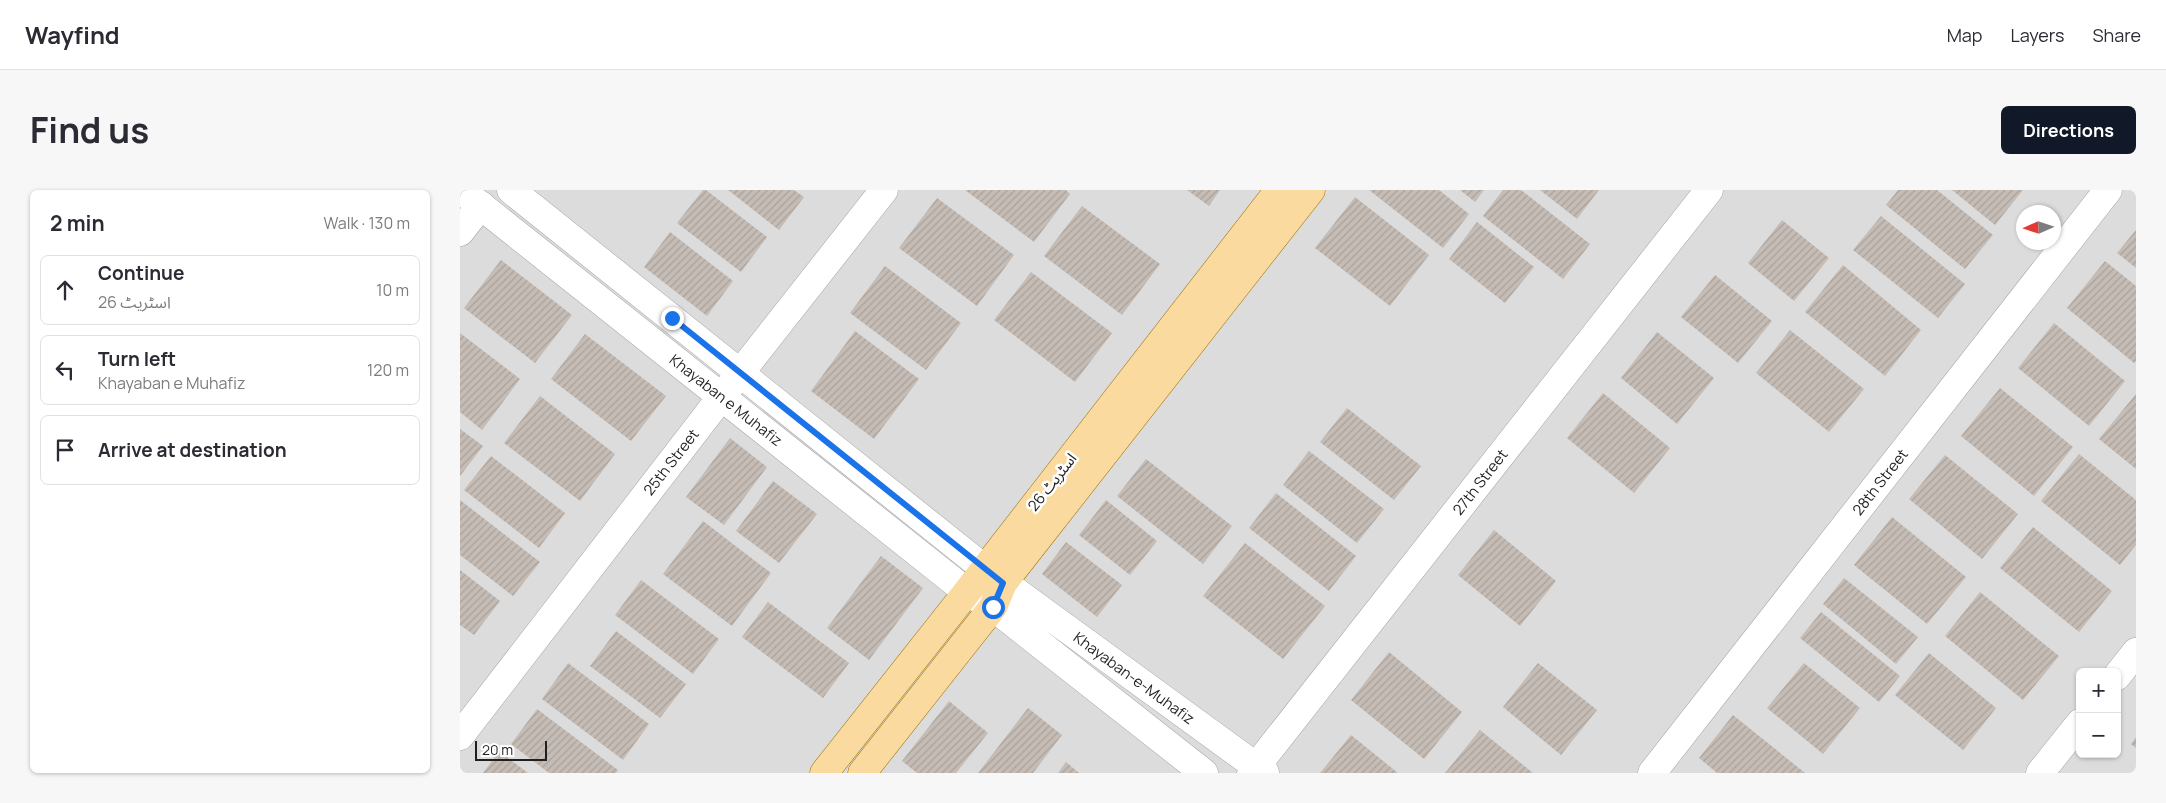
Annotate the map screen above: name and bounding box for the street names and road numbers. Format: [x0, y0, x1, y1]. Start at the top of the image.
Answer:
street label: Khayaban e Muhafiz [665, 349, 787, 451]
street label: 25th Street [638, 424, 704, 500]
street label: 28th Street [1847, 444, 1913, 520]
street label: 27th Street [1448, 445, 1512, 519]
street label: اسٹریٹ 26 [1023, 449, 1081, 515]
street label: Khayaban-e-Muhafiz [1069, 627, 1199, 729]

